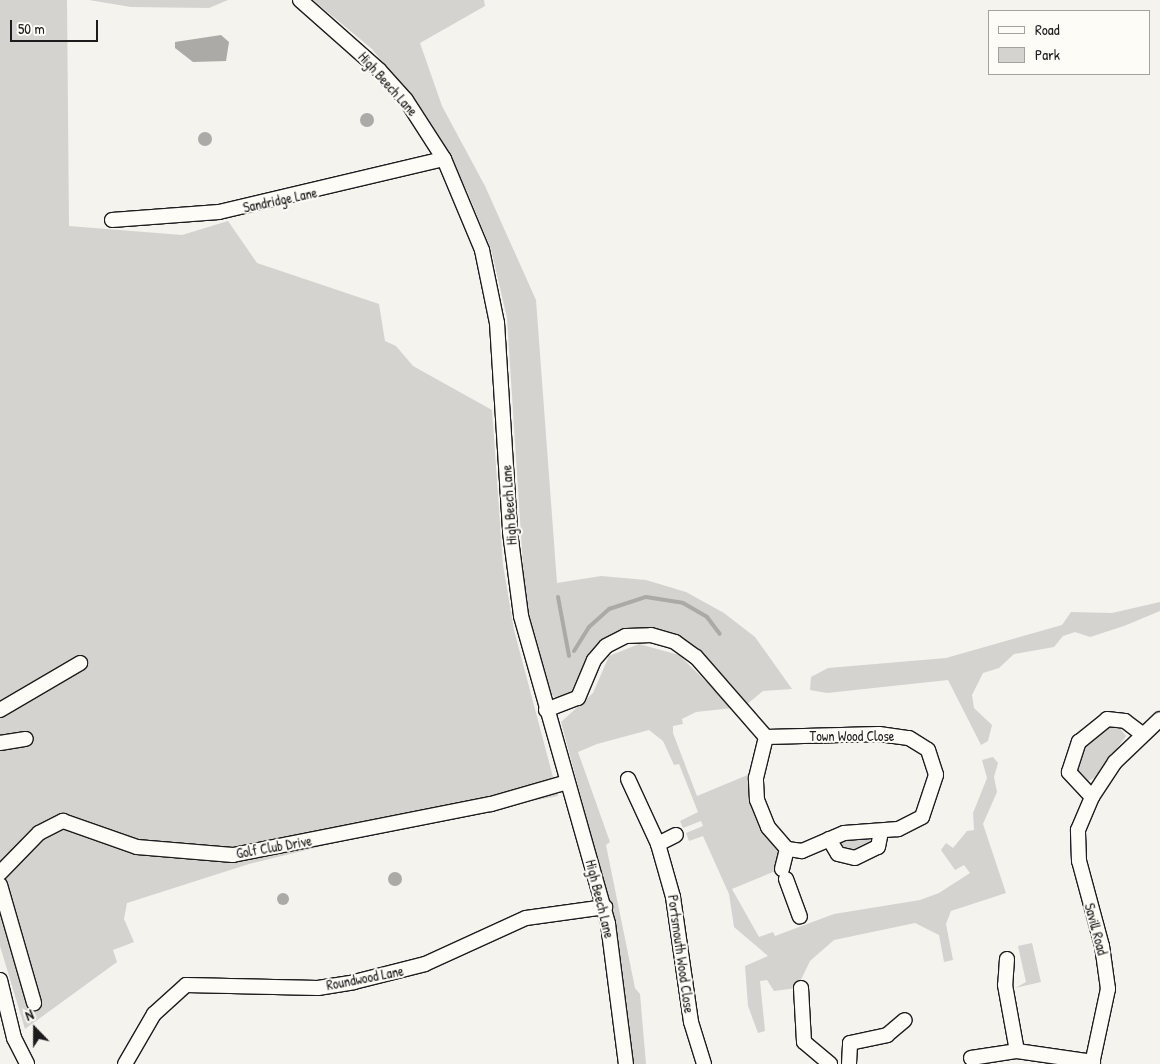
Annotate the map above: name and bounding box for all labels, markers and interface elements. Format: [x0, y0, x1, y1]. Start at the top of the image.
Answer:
scale bar [12, 10, 100, 42]
legend [988, 10, 1150, 75]
text: 50 m [18, 18, 45, 39]
text: Road [1035, 19, 1060, 40]
text: Park [1035, 44, 1060, 65]
street label: High Beech Lane [355, 49, 421, 119]
street label: Sandridge Lane [241, 184, 319, 216]
street label: High Beech Lane [498, 464, 520, 546]
street label: Town Wood Close [810, 728, 894, 744]
street label: Golf Club Drive [235, 832, 313, 862]
street label: High Beech Lane [582, 858, 618, 940]
street label: Portsmouth Wood Close [664, 894, 698, 1014]
street label: Savill Road [1081, 901, 1111, 957]
street label: Roundwood Lane [325, 962, 405, 994]
north arrow [10, 1004, 60, 1054]
text: N [22, 1004, 36, 1025]

